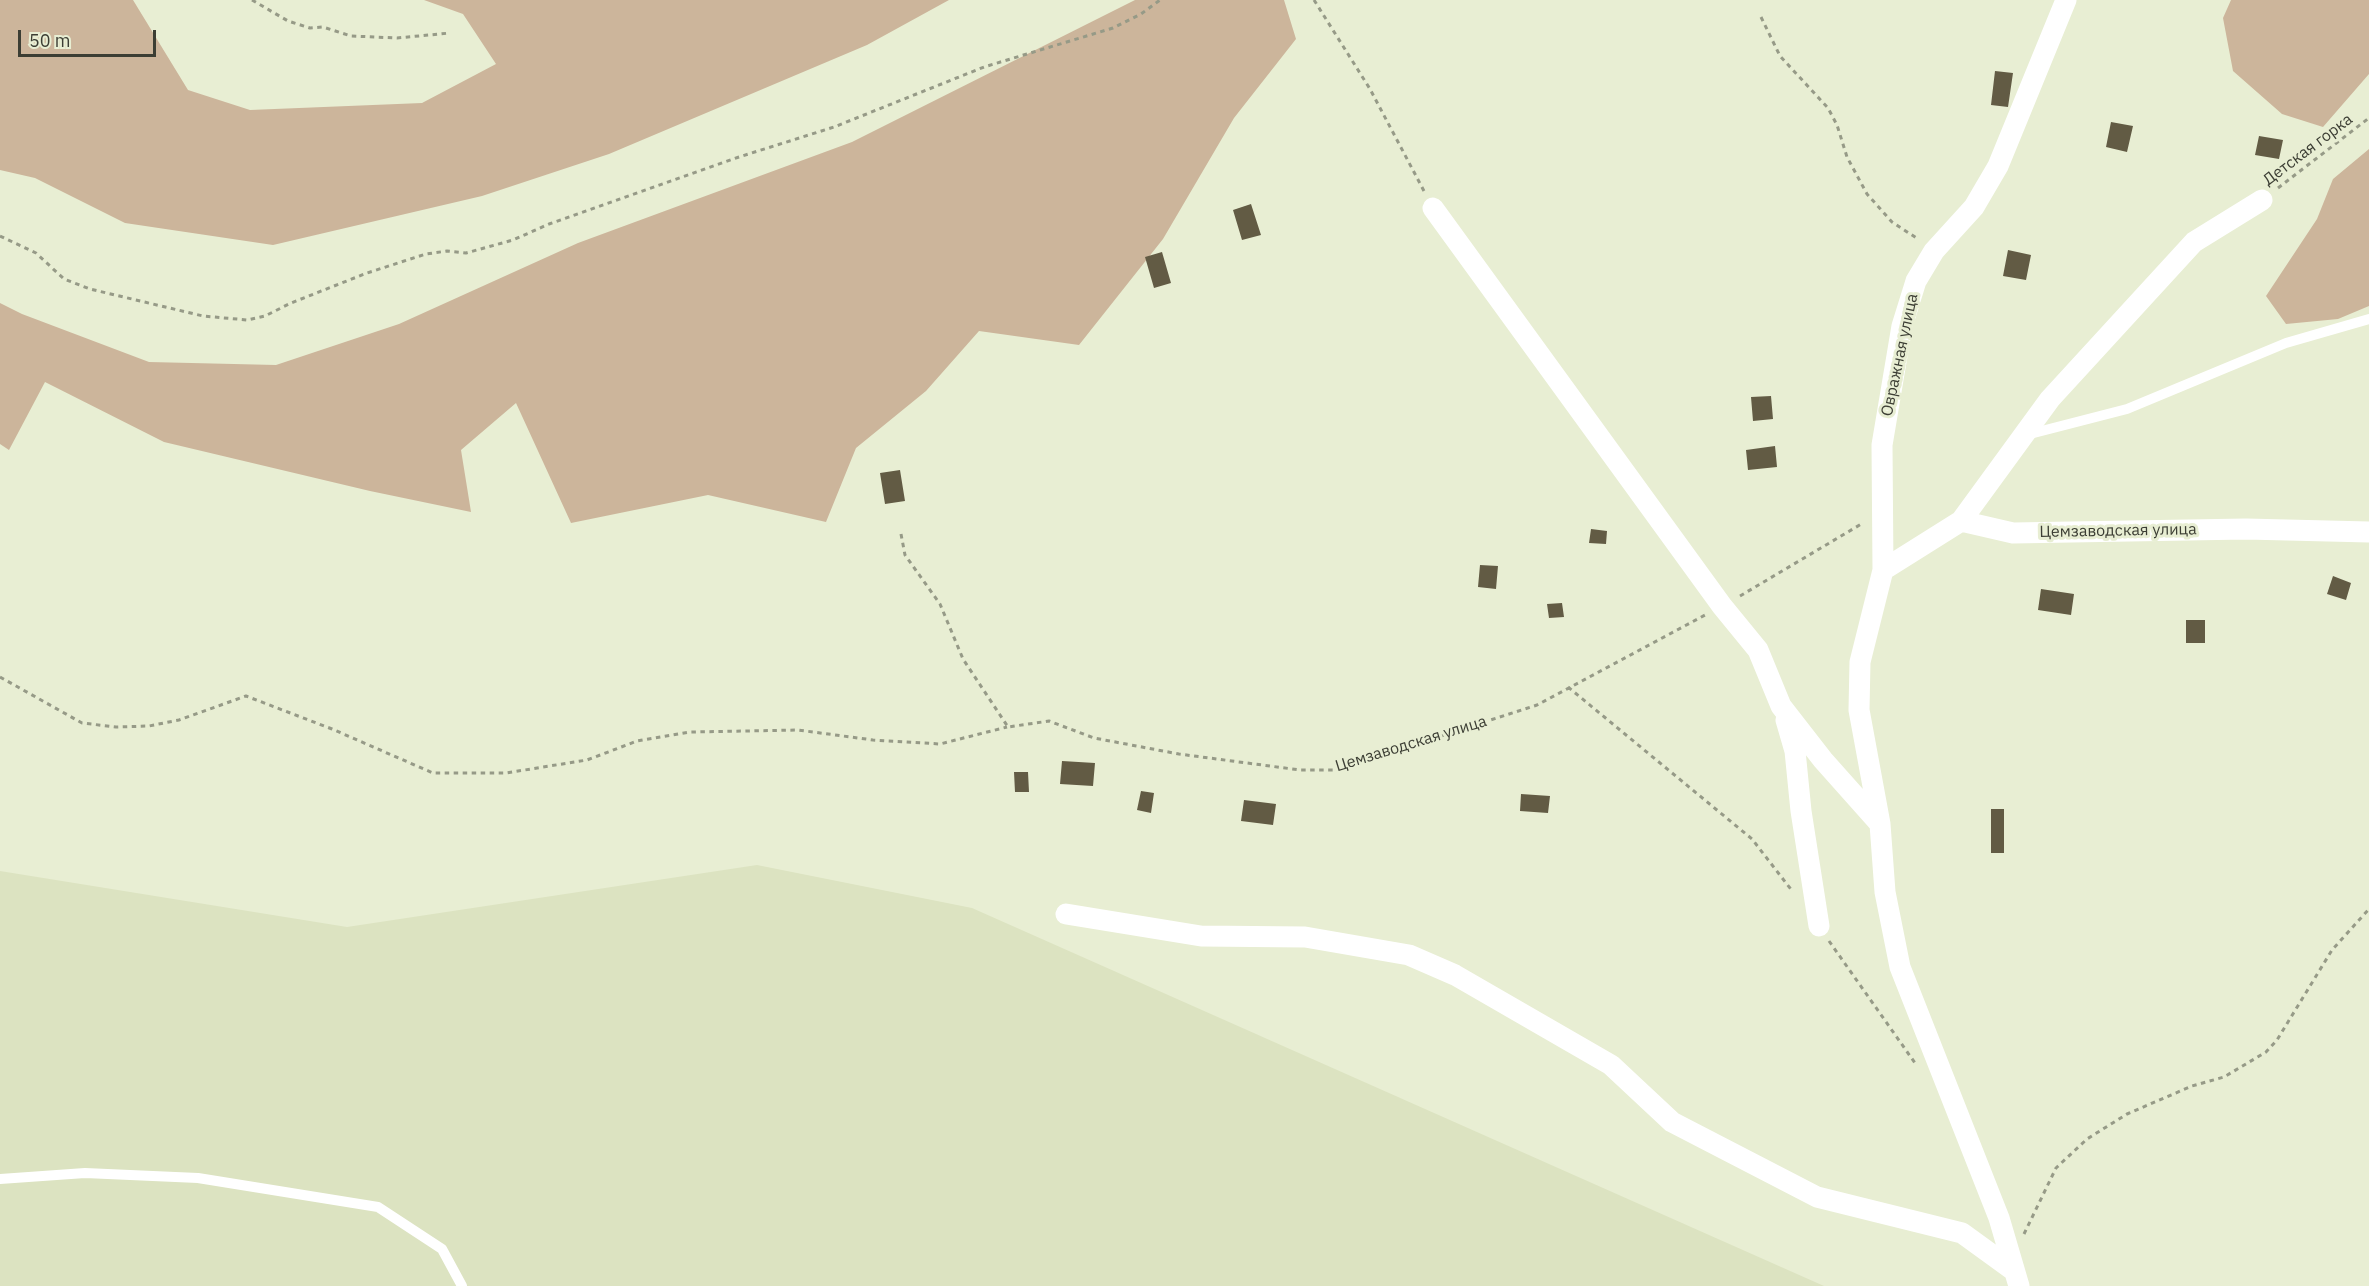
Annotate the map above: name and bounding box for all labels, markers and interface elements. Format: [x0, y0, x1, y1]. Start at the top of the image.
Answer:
scale bar [21, 18, 159, 56]
text: 50 m [29, 29, 71, 52]
street label: Детская горка [2259, 110, 2357, 190]
street label: Овражная улица [1878, 292, 1922, 418]
street label: Цемзаводская улица [2039, 520, 2197, 542]
street label: Цемзаводская улица [1333, 712, 1489, 776]

